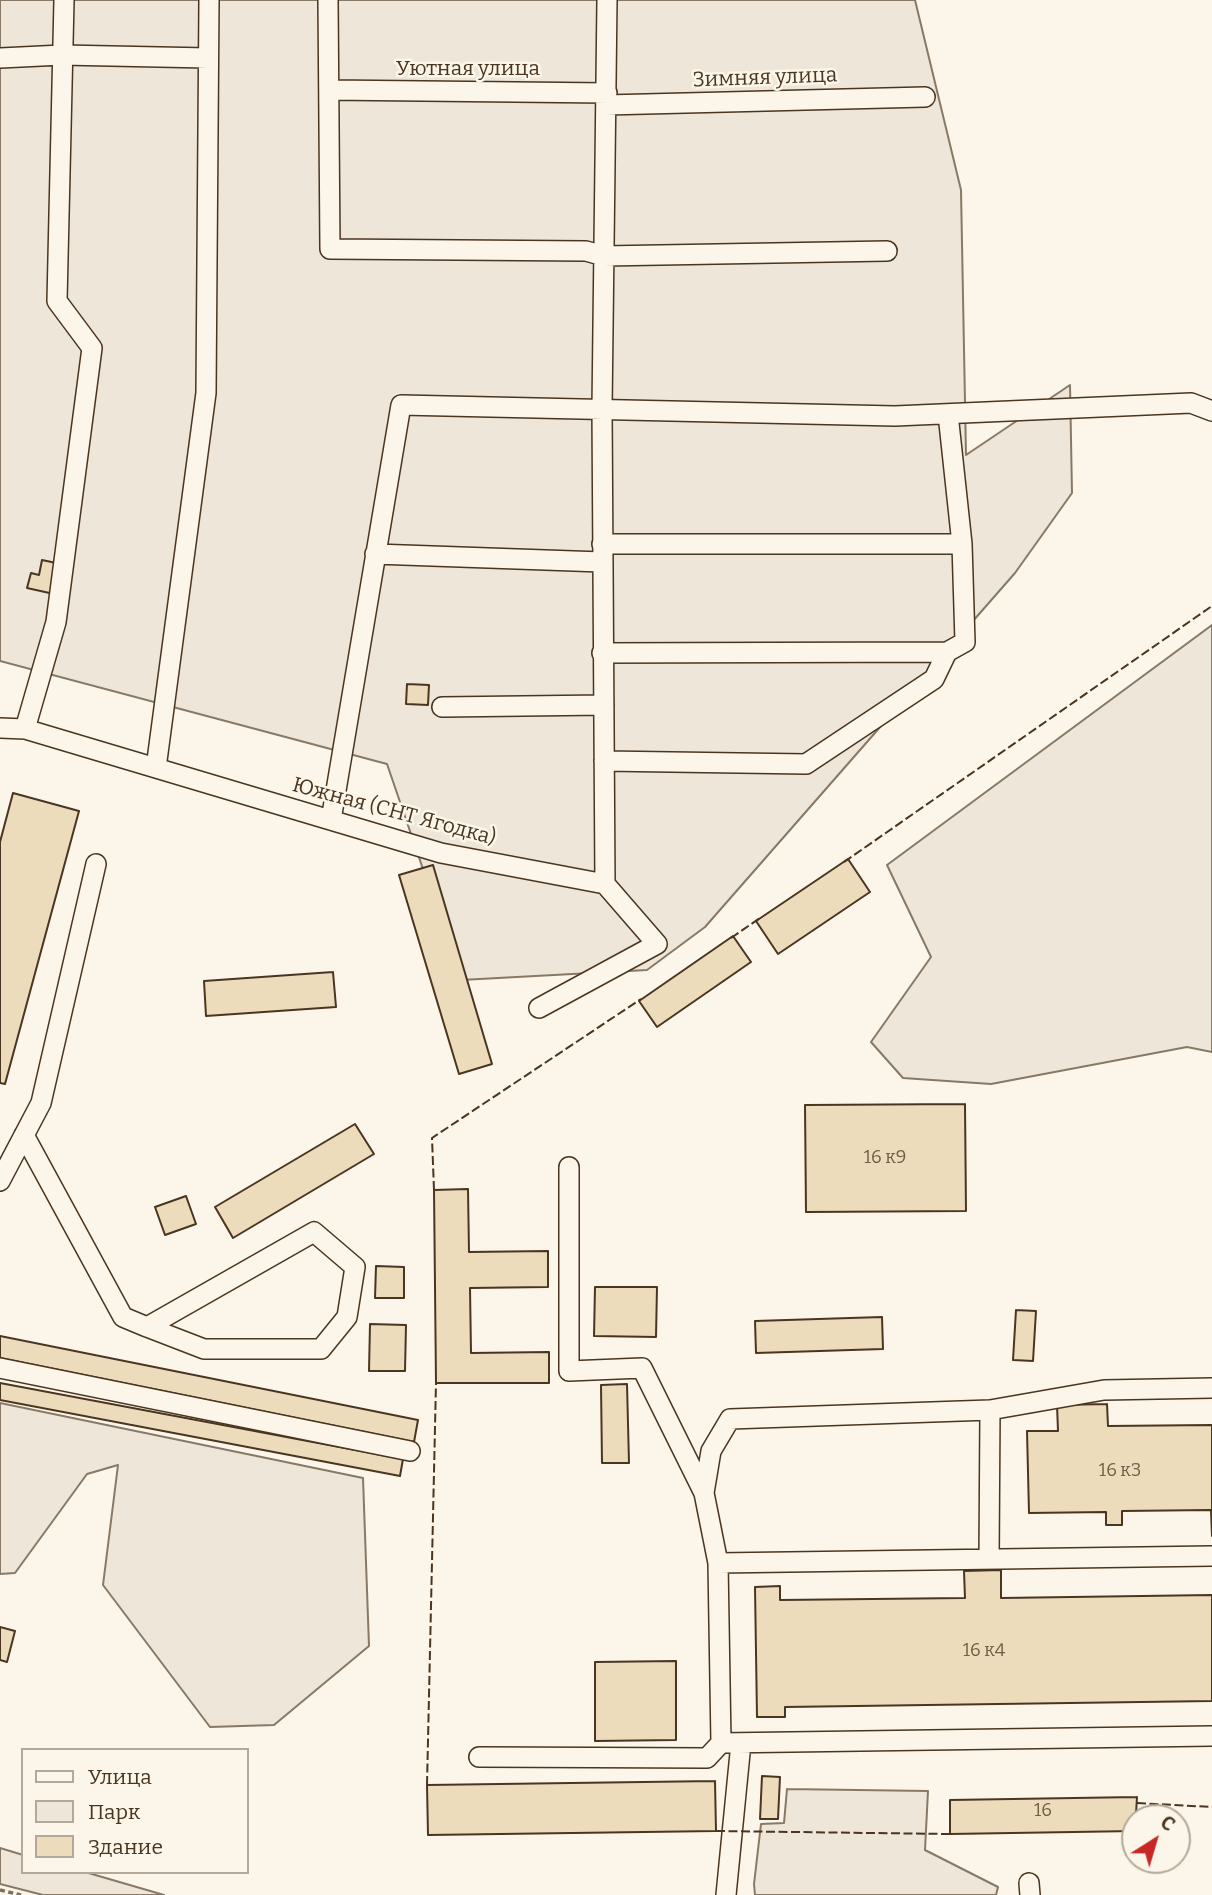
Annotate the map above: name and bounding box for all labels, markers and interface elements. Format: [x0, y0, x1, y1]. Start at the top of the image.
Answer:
street label: Уютная улица [396, 56, 540, 82]
street label: Зимняя улица [692, 63, 838, 93]
street label: Южная (СНТ Ягодка) [289, 773, 499, 851]
house number: 16 к9 [864, 1147, 906, 1169]
house number: 16 к3 [1099, 1460, 1141, 1482]
house number: 16 к4 [963, 1640, 1005, 1662]
legend [21, 1748, 248, 1874]
text: Улица [88, 1764, 152, 1790]
text: Парк [88, 1799, 140, 1825]
house number: 16 [1034, 1800, 1052, 1822]
north arrow [1121, 1804, 1191, 1874]
text: С [1156, 1811, 1179, 1836]
text: Здание [88, 1834, 163, 1860]

